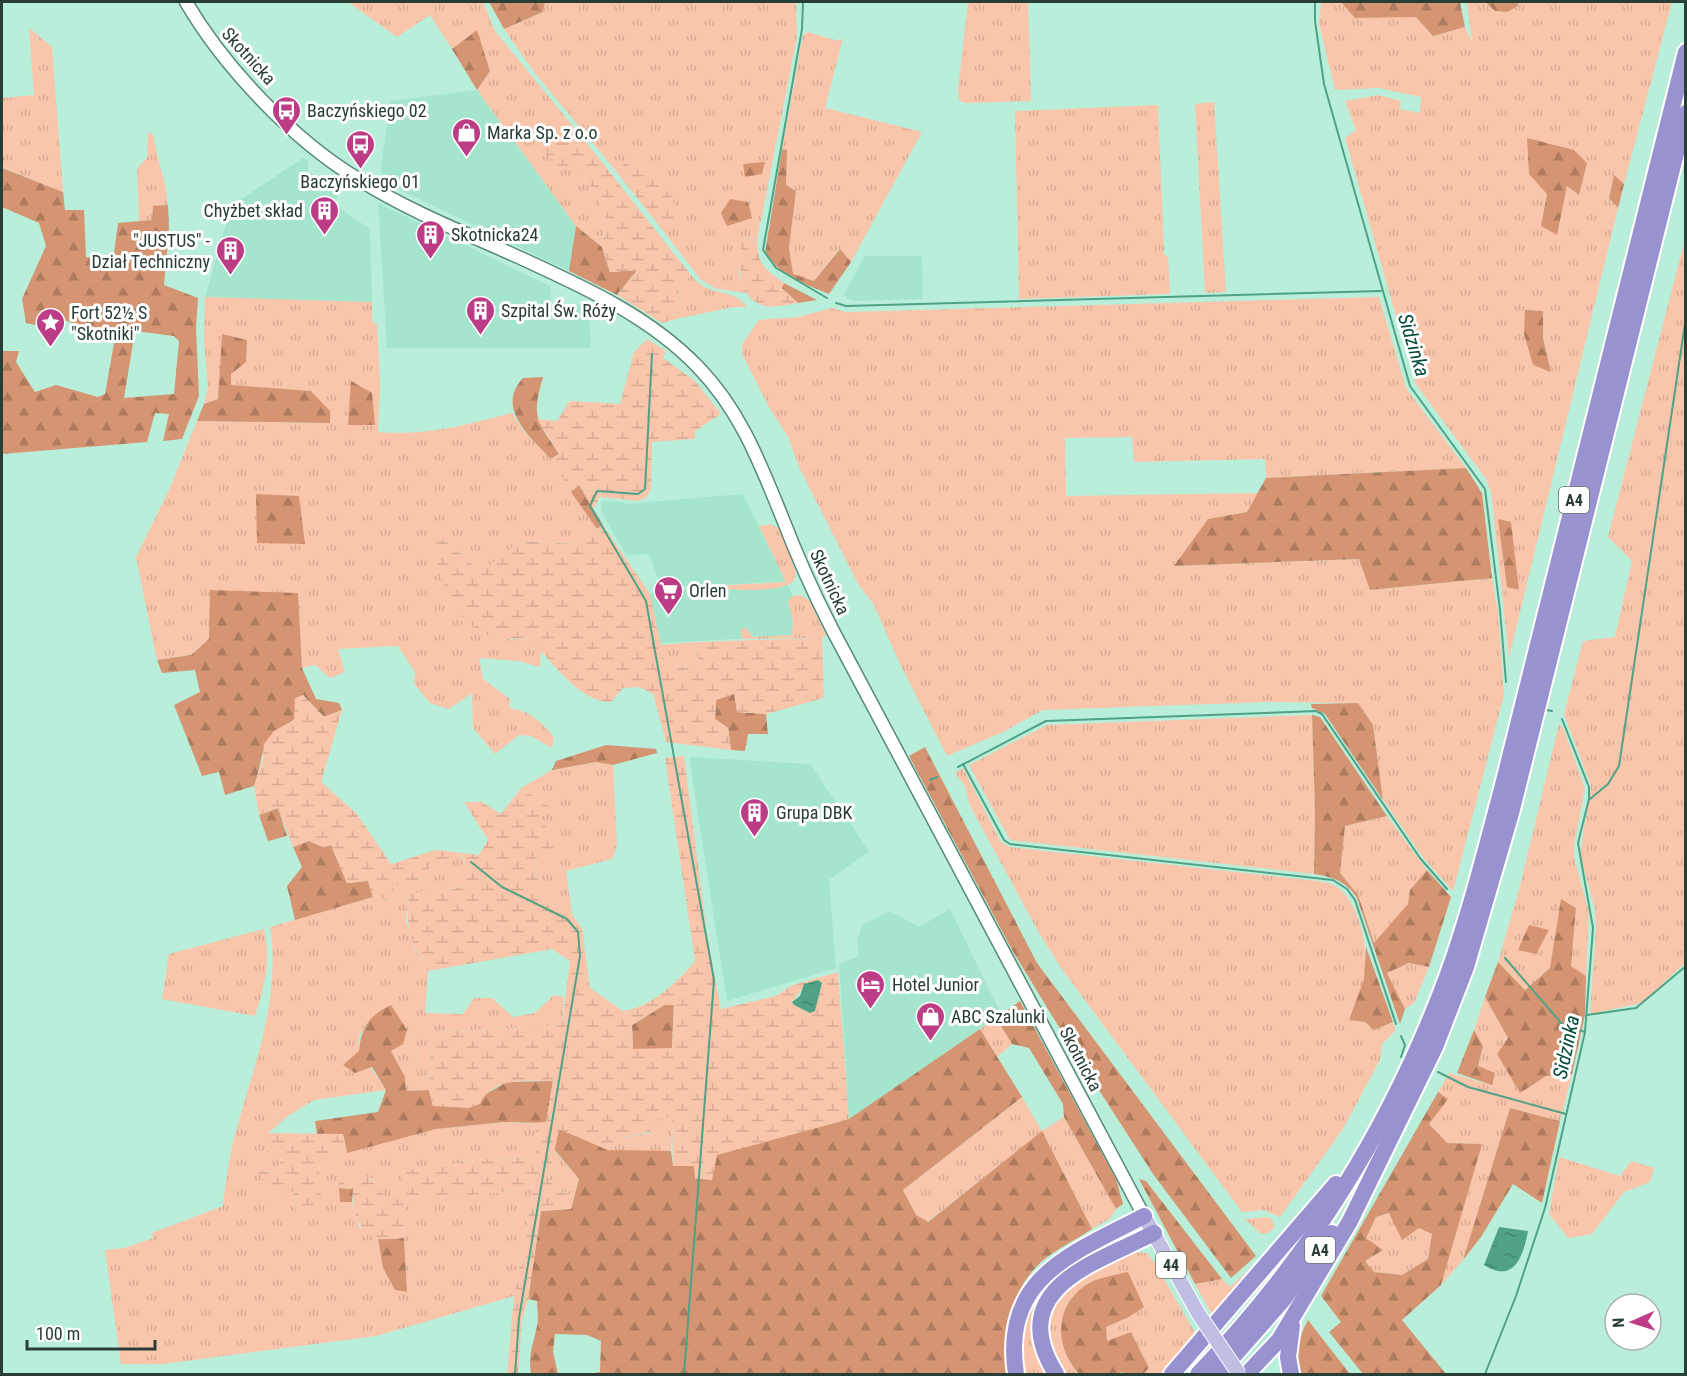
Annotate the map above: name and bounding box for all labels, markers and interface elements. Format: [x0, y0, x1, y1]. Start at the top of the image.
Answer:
street label: Skotnicka [218, 23, 280, 89]
bus stop icon: Baczyńskiego 02 [270, 94, 302, 136]
place label: Baczyńskiego 02 [307, 100, 427, 121]
shop icon: Marka Sp. z o.o [450, 116, 482, 158]
place label: Marka Sp. z o.o [487, 122, 598, 143]
bus stop icon: Baczyńskiego 01 [344, 128, 376, 170]
place label: Baczyńskiego 01 [300, 171, 420, 192]
building icon: Chyżbet skład [308, 194, 340, 236]
place label: Chyżbet skład [204, 200, 303, 221]
building icon: Skotnicka24 [414, 218, 446, 260]
place label: Skotnicka24 [451, 224, 539, 245]
place label: "JUSTUS" - Dział Techniczny [92, 230, 211, 272]
building icon: "JUSTUS" - Dział Techniczny [215, 234, 247, 276]
building icon: Szpital Św. Róży [464, 294, 496, 336]
place label: Szpital Św. Róży [501, 300, 617, 321]
place label: Fort 52½ S "Skotniki" [71, 302, 147, 344]
place icon: Fort 52½ S "Skotniki" [34, 306, 66, 348]
water label: Sidzinka [1393, 311, 1435, 379]
road number: A4 [1559, 487, 1589, 513]
street label: Skotnicka [806, 546, 854, 618]
supermarket icon: Orlen [652, 574, 684, 616]
place label: Orlen [689, 580, 727, 601]
building icon: Grupa DBK [739, 796, 771, 838]
place label: Grupa DBK [776, 802, 853, 823]
hotel icon: Hotel Junior [855, 968, 887, 1010]
place label: Hotel Junior [892, 974, 980, 995]
shop icon: ABC Szalunki [914, 1000, 946, 1042]
place label: ABC Szalunki [951, 1006, 1045, 1027]
water label: Sidzinka [1548, 1013, 1584, 1081]
street label: Skotnicka [1055, 1023, 1107, 1095]
road number: A4 [1305, 1237, 1335, 1263]
road number: 44 [1156, 1252, 1186, 1278]
north arrow [1603, 1292, 1663, 1352]
scale bar [27, 1313, 154, 1351]
text: N [1609, 1317, 1628, 1328]
text: 100 m [36, 1323, 80, 1344]

